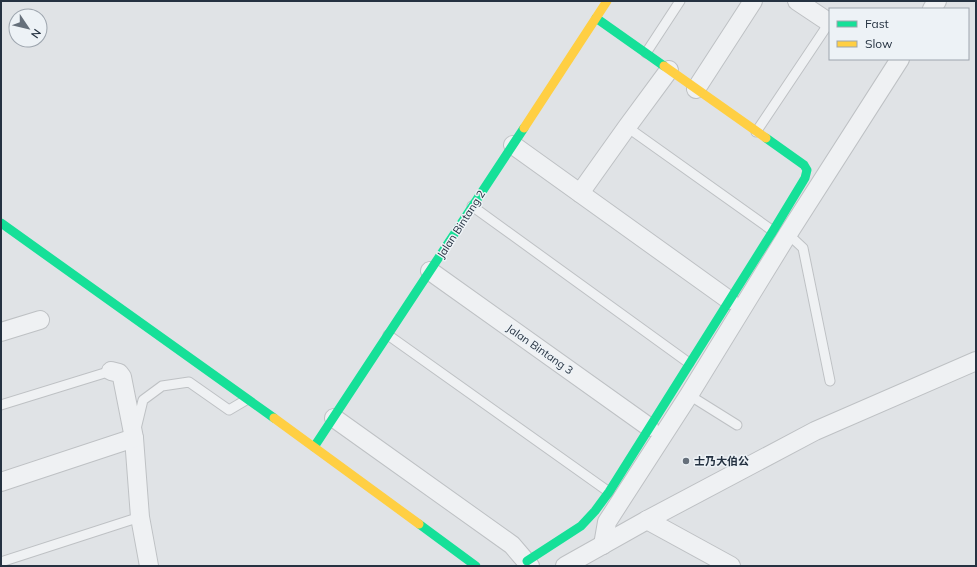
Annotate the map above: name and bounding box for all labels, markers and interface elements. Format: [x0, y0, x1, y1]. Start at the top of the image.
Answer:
north arrow [8, 8, 48, 48]
legend [829, 8, 969, 60]
text: Fast [865, 16, 889, 31]
text: N [28, 26, 44, 41]
text: Slow [865, 36, 893, 51]
street label: Jalan Bintang 2 [434, 187, 488, 261]
street label: Jalan Bintang 3 [504, 321, 576, 377]
place label: 士乃大伯公 [694, 454, 749, 468]
marker: 士乃大伯公 [681, 456, 691, 466]

